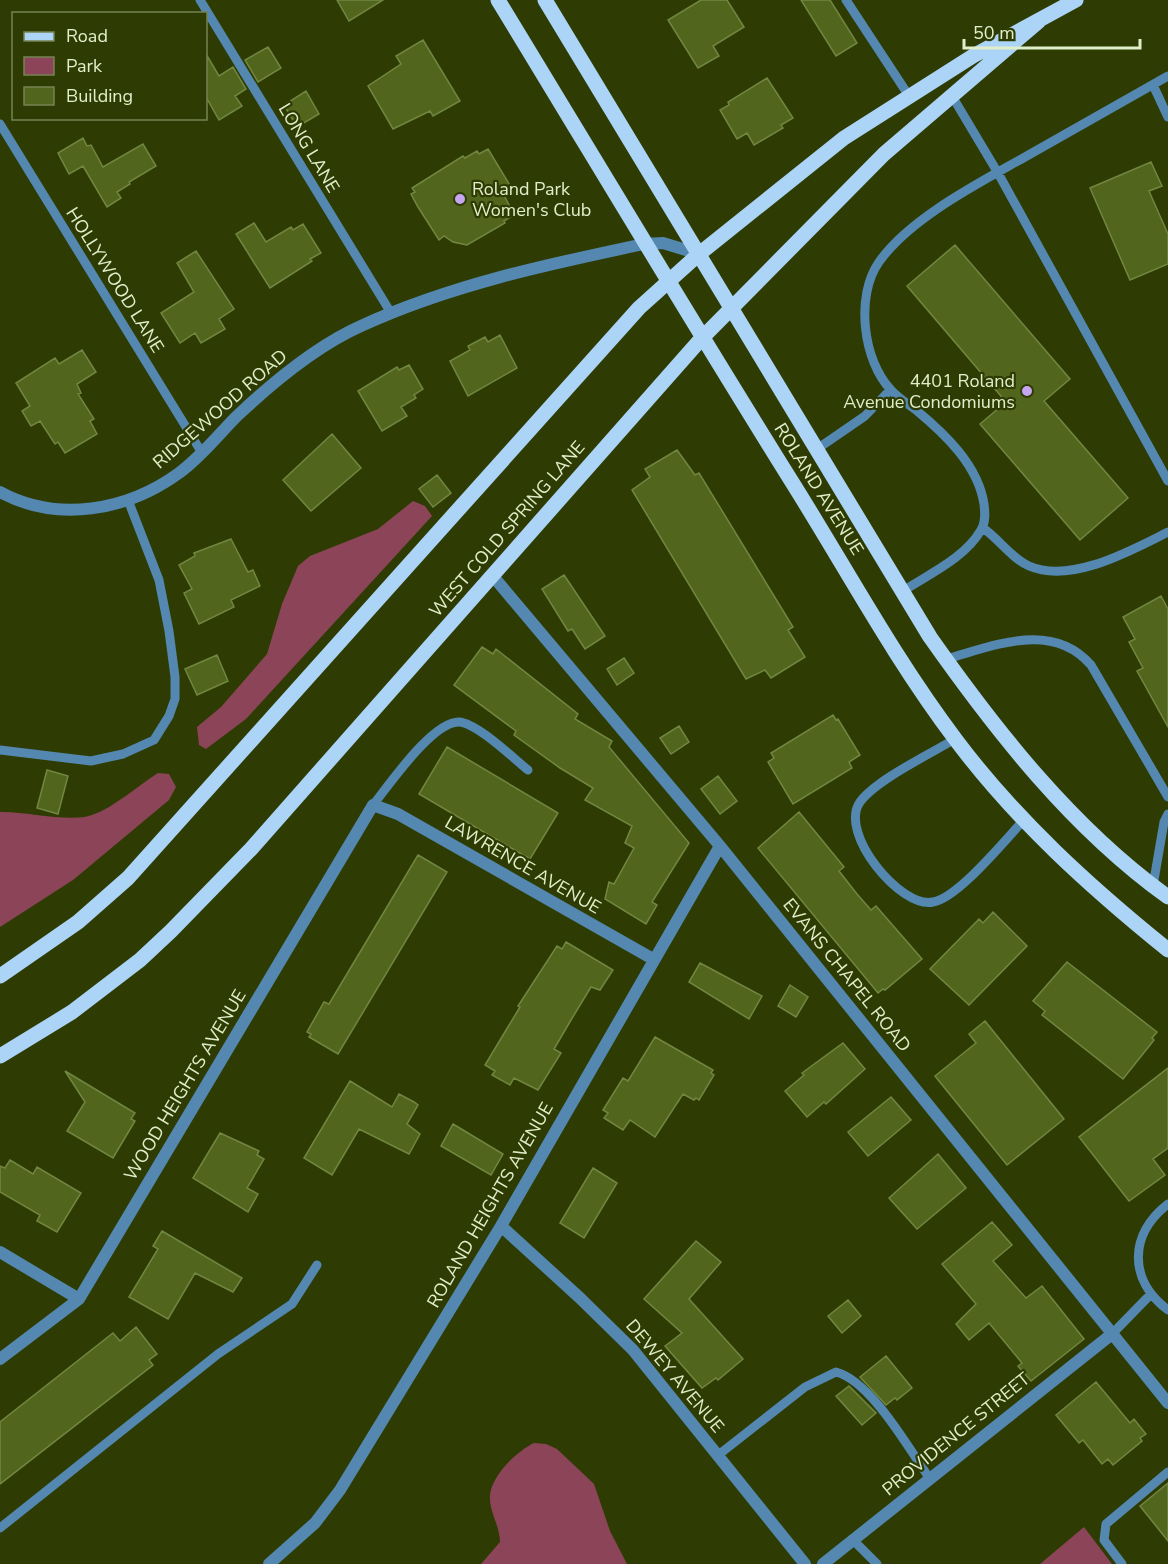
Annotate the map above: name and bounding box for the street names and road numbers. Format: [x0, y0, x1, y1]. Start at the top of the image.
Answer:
street label: LONG LANE [273, 99, 345, 197]
street label: HOLLYWOOD LANE [60, 203, 170, 357]
street label: RIDGEWOOD ROAD [148, 344, 292, 474]
street label: ROLAND AVENUE [769, 418, 869, 560]
street label: WEST COLD SPRING LANE [424, 436, 590, 622]
street label: LAWRENCE AVENUE [441, 811, 605, 919]
street label: EVANS CHAPEL ROAD [778, 893, 916, 1057]
street label: WOOD HEIGHTS AVENUE [118, 985, 252, 1185]
street label: ROLAND HEIGHTS AVENUE [421, 1098, 559, 1312]
street label: DEWEY AVENUE [620, 1314, 730, 1438]
street label: PROVIDENCE STREET [877, 1367, 1035, 1501]

